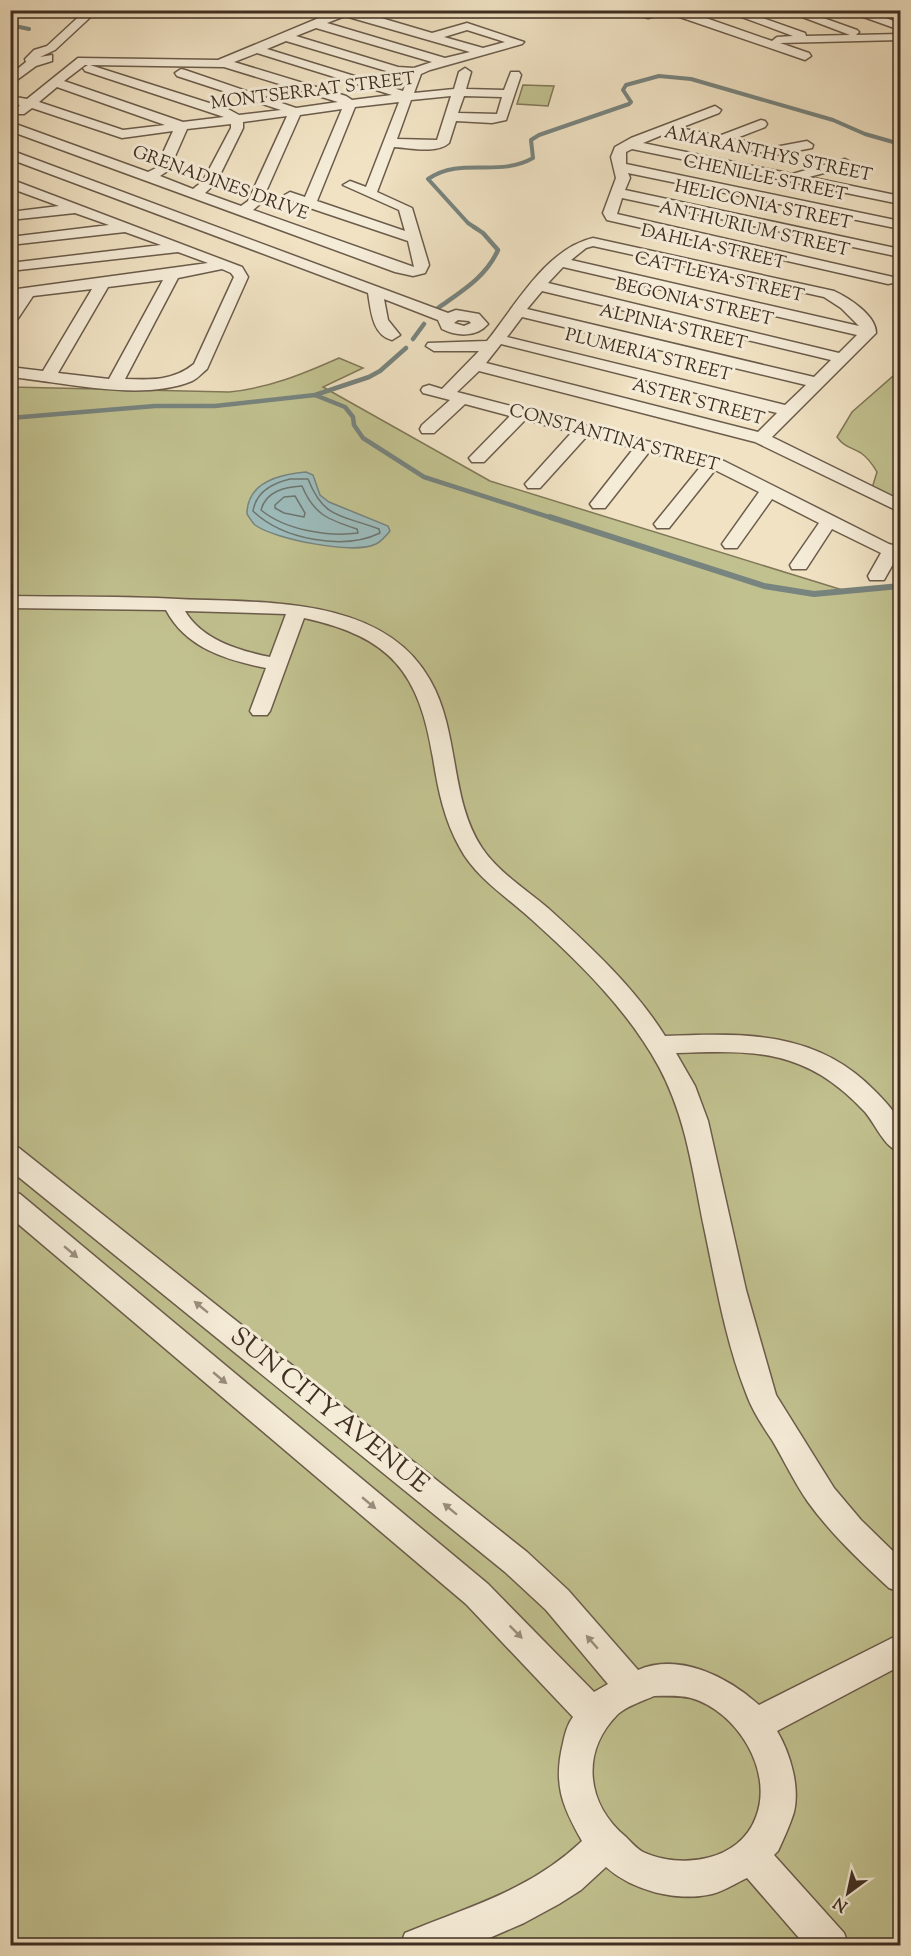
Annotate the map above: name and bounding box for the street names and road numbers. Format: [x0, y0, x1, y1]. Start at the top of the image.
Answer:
street label: MONTSERRAT STREET [209, 66, 417, 117]
street label: AMARANTHYS STREET [662, 120, 875, 190]
street label: GRENADINES DRIVE [128, 140, 312, 228]
street label: CHENILLE STREET [681, 149, 850, 209]
street label: HELICONIA STREET [672, 174, 855, 238]
street label: ANTHURIUM STREET [656, 195, 852, 265]
street label: DAHLIA STREET [638, 219, 788, 277]
street label: CATTLEYA STREET [632, 246, 807, 310]
street label: BEGONIA STREET [612, 272, 776, 334]
street label: ALPINIA STREET [597, 298, 750, 358]
street label: PLUMERIA STREET [562, 323, 734, 389]
street label: ASTER STREET [629, 373, 767, 433]
street label: CONSTANTINA STREET [506, 398, 722, 480]
street label: SUN CITY AVENUE [222, 1319, 437, 1503]

